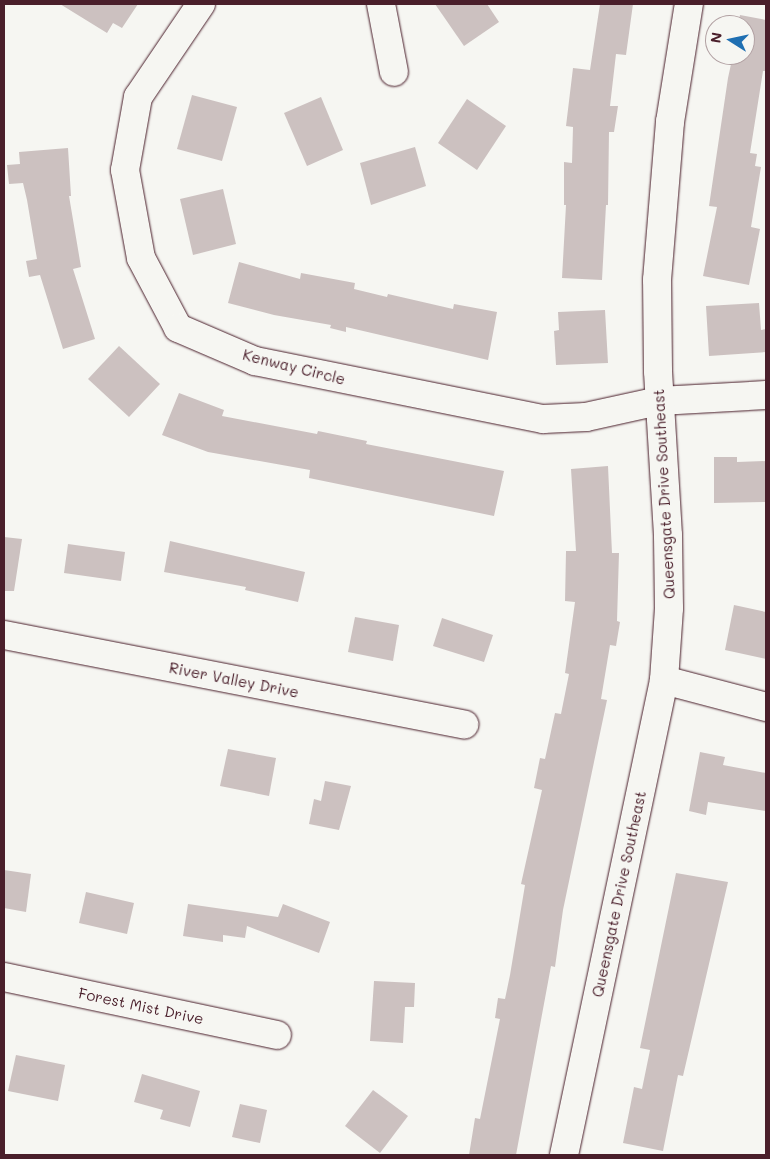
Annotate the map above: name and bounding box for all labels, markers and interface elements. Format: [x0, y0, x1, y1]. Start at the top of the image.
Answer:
north arrow [705, 15, 755, 65]
text: N [705, 31, 726, 44]
street label: Kenway Circle [241, 346, 347, 388]
street label: Queensgate Drive Southeast [650, 388, 678, 600]
street label: River Valley Drive [168, 659, 300, 701]
street label: Queensgate Drive Southeast [588, 789, 650, 999]
street label: Forest Mist Drive [77, 984, 205, 1028]

